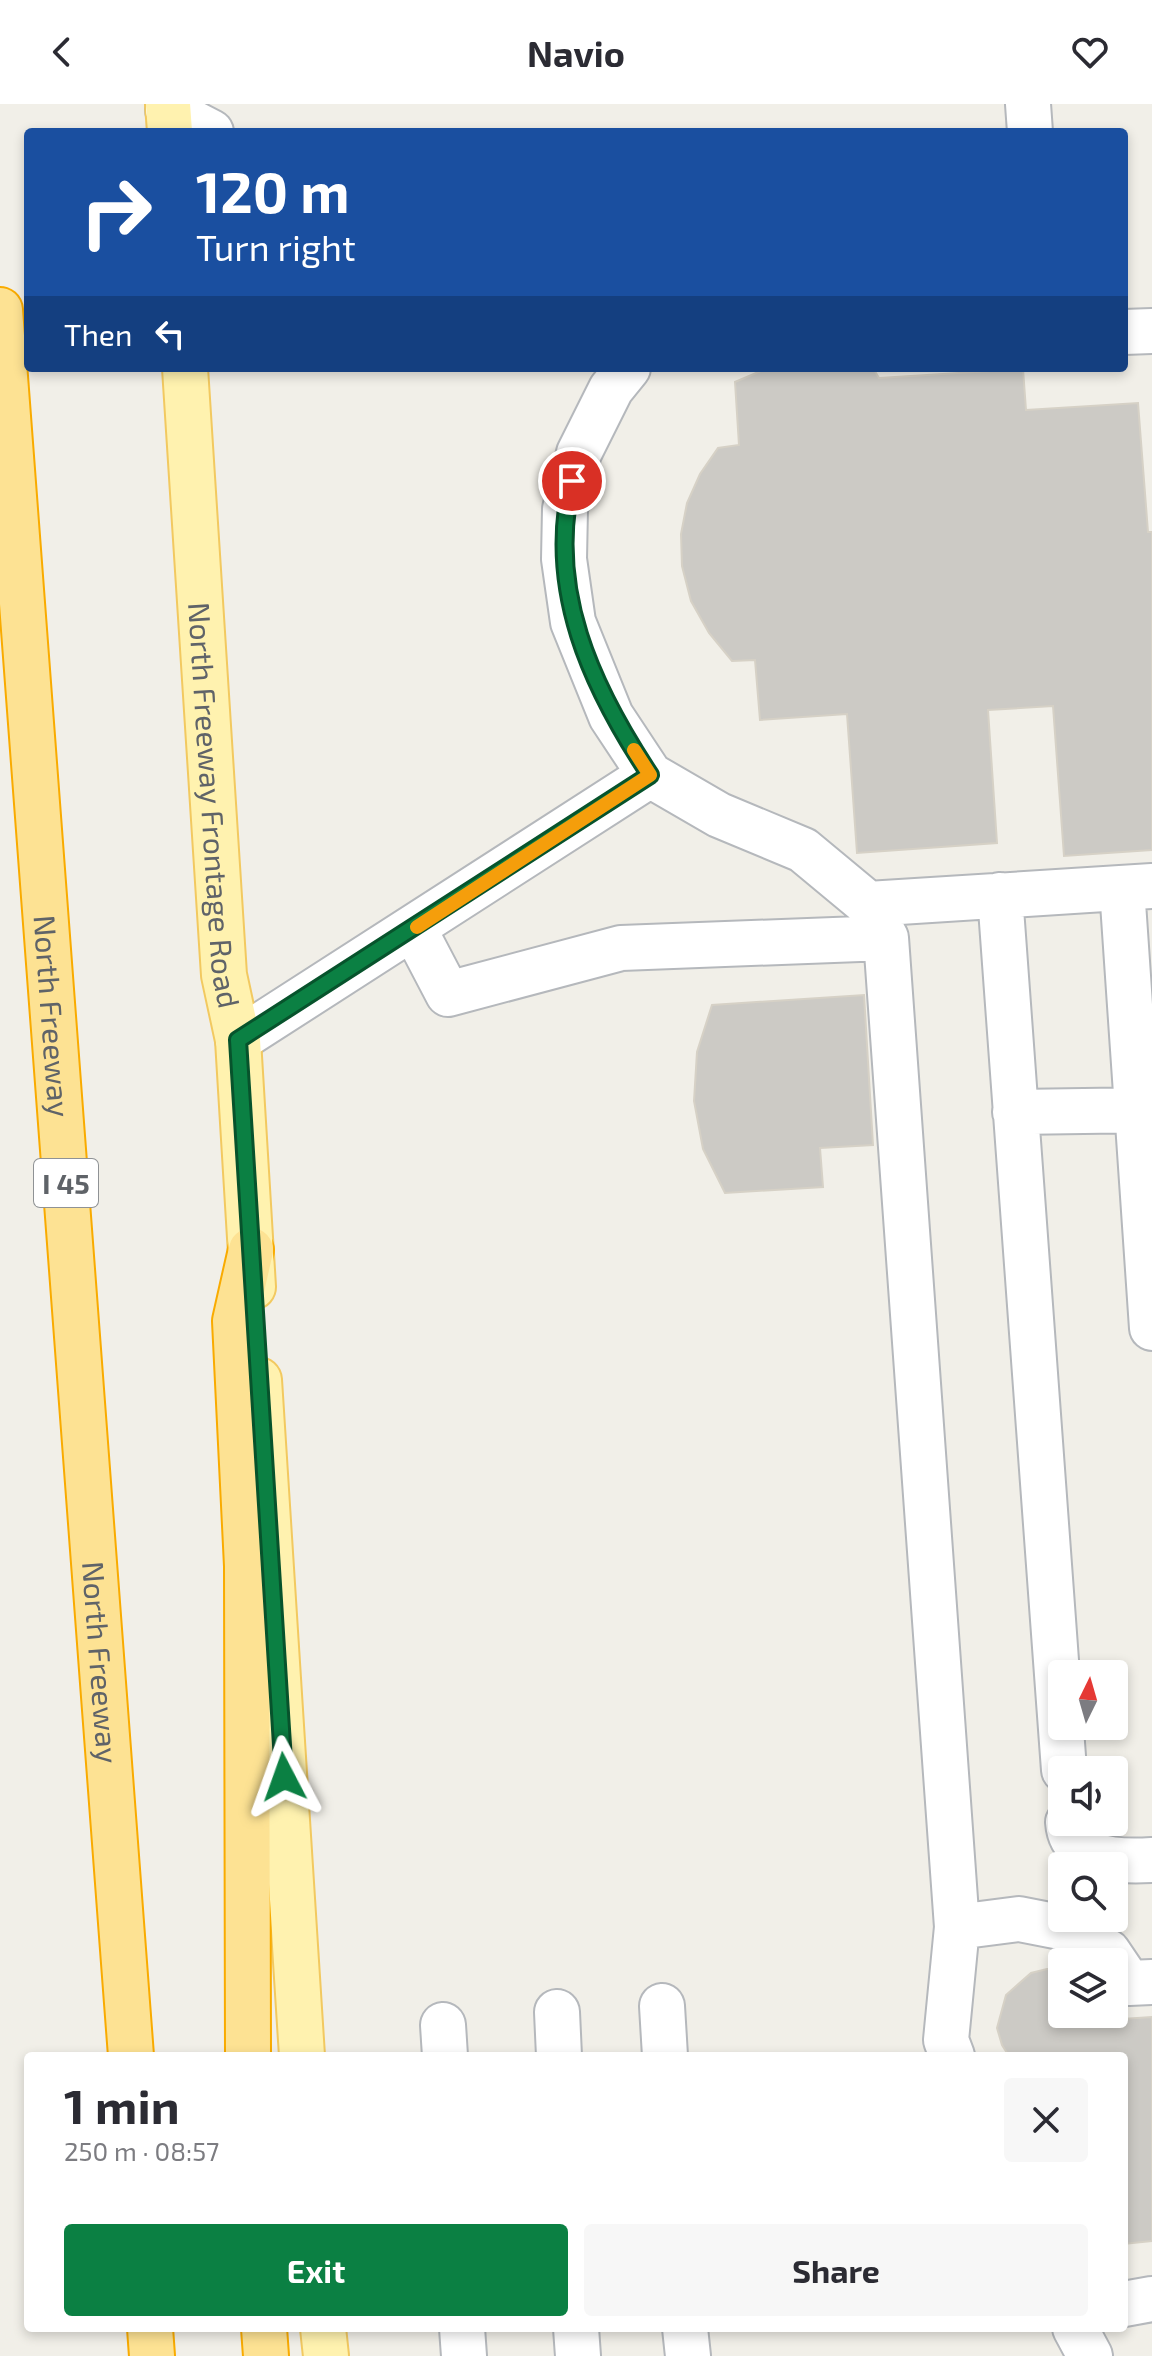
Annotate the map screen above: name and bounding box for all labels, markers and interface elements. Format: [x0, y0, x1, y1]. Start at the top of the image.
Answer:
icon: back [40, 30, 84, 74]
icon: heart [1068, 30, 1112, 74]
text: Navio [527, 31, 625, 74]
text: 120 m [196, 157, 350, 224]
icon: right [64, 160, 168, 264]
text: Turn right [196, 225, 356, 268]
icon: left [148, 312, 192, 356]
text: Then [64, 316, 132, 352]
pin [538, 447, 606, 515]
icon: arrive [550, 459, 594, 503]
street label: North Freeway Frontage Road [182, 601, 249, 1011]
street label: North Freeway [27, 914, 79, 1118]
road number: I 45 [34, 1159, 98, 1207]
street label: North Freeway [76, 1560, 127, 1765]
north arrow [1048, 1660, 1128, 1740]
map controls [1048, 1660, 1128, 2028]
position arrow [242, 1735, 326, 1819]
button: sound [1048, 1756, 1128, 1836]
button: search [1048, 1852, 1128, 1932]
button: layers [1048, 1948, 1128, 2028]
text: 1 min [64, 2076, 180, 2134]
button: close [1004, 2078, 1088, 2162]
text: 250 m · 08:57 [64, 2135, 219, 2166]
button: Exit [64, 2224, 568, 2316]
button: Share [584, 2224, 1088, 2316]

